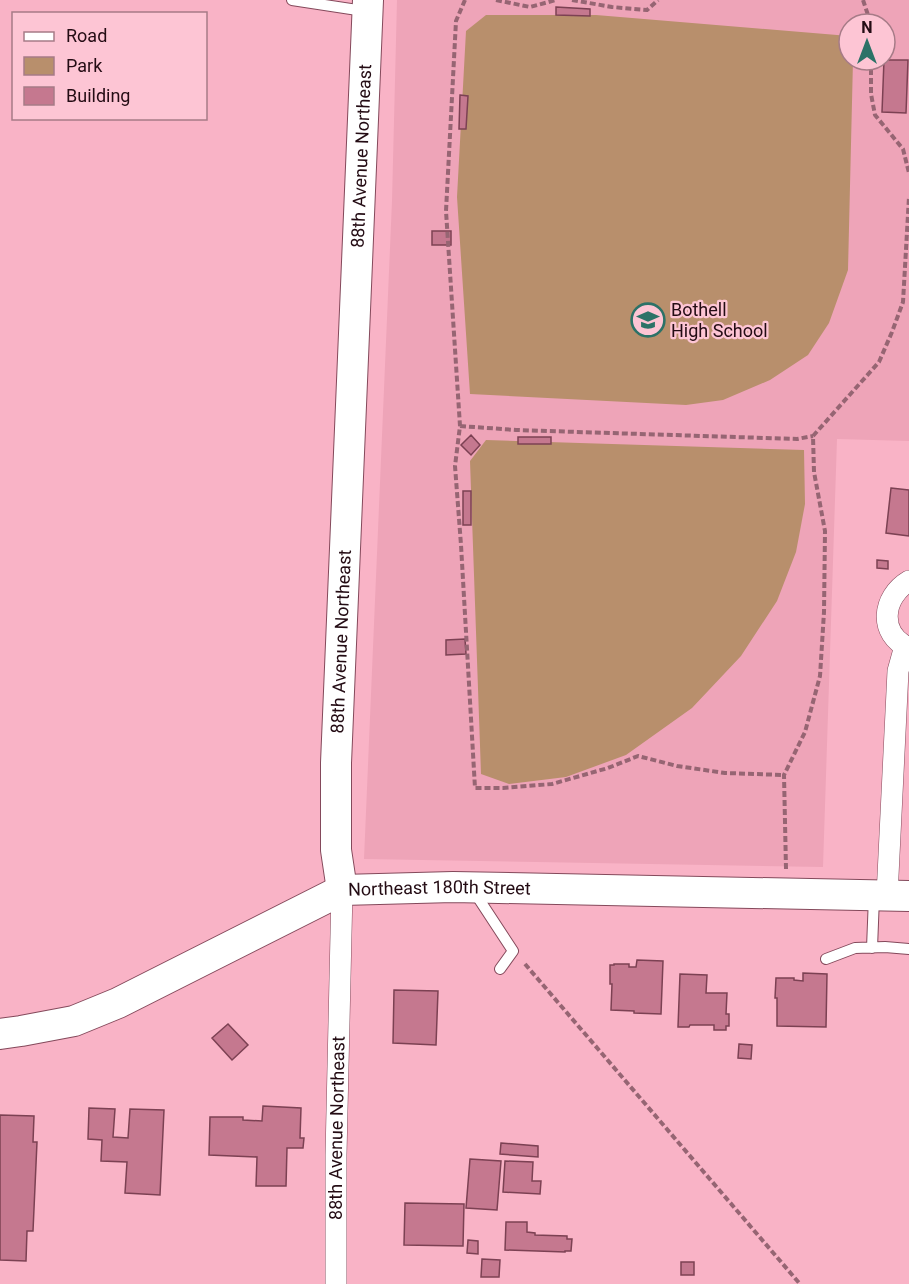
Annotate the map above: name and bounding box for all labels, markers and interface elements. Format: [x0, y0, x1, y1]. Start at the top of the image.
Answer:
legend [12, 12, 207, 120]
north arrow [837, 12, 897, 72]
text: N [861, 18, 873, 37]
text: Road [66, 25, 107, 46]
text: Park [66, 55, 103, 76]
street label: 88th Avenue Northeast [347, 64, 375, 248]
text: Building [66, 85, 130, 106]
place label: Bothell High School [671, 299, 768, 341]
school or university icon: Bothell High School [630, 302, 666, 338]
street label: 88th Avenue Northeast [326, 549, 355, 734]
street label: Northeast 180th Street [348, 876, 531, 900]
street label: 88th Avenue Northeast [325, 1036, 349, 1220]

